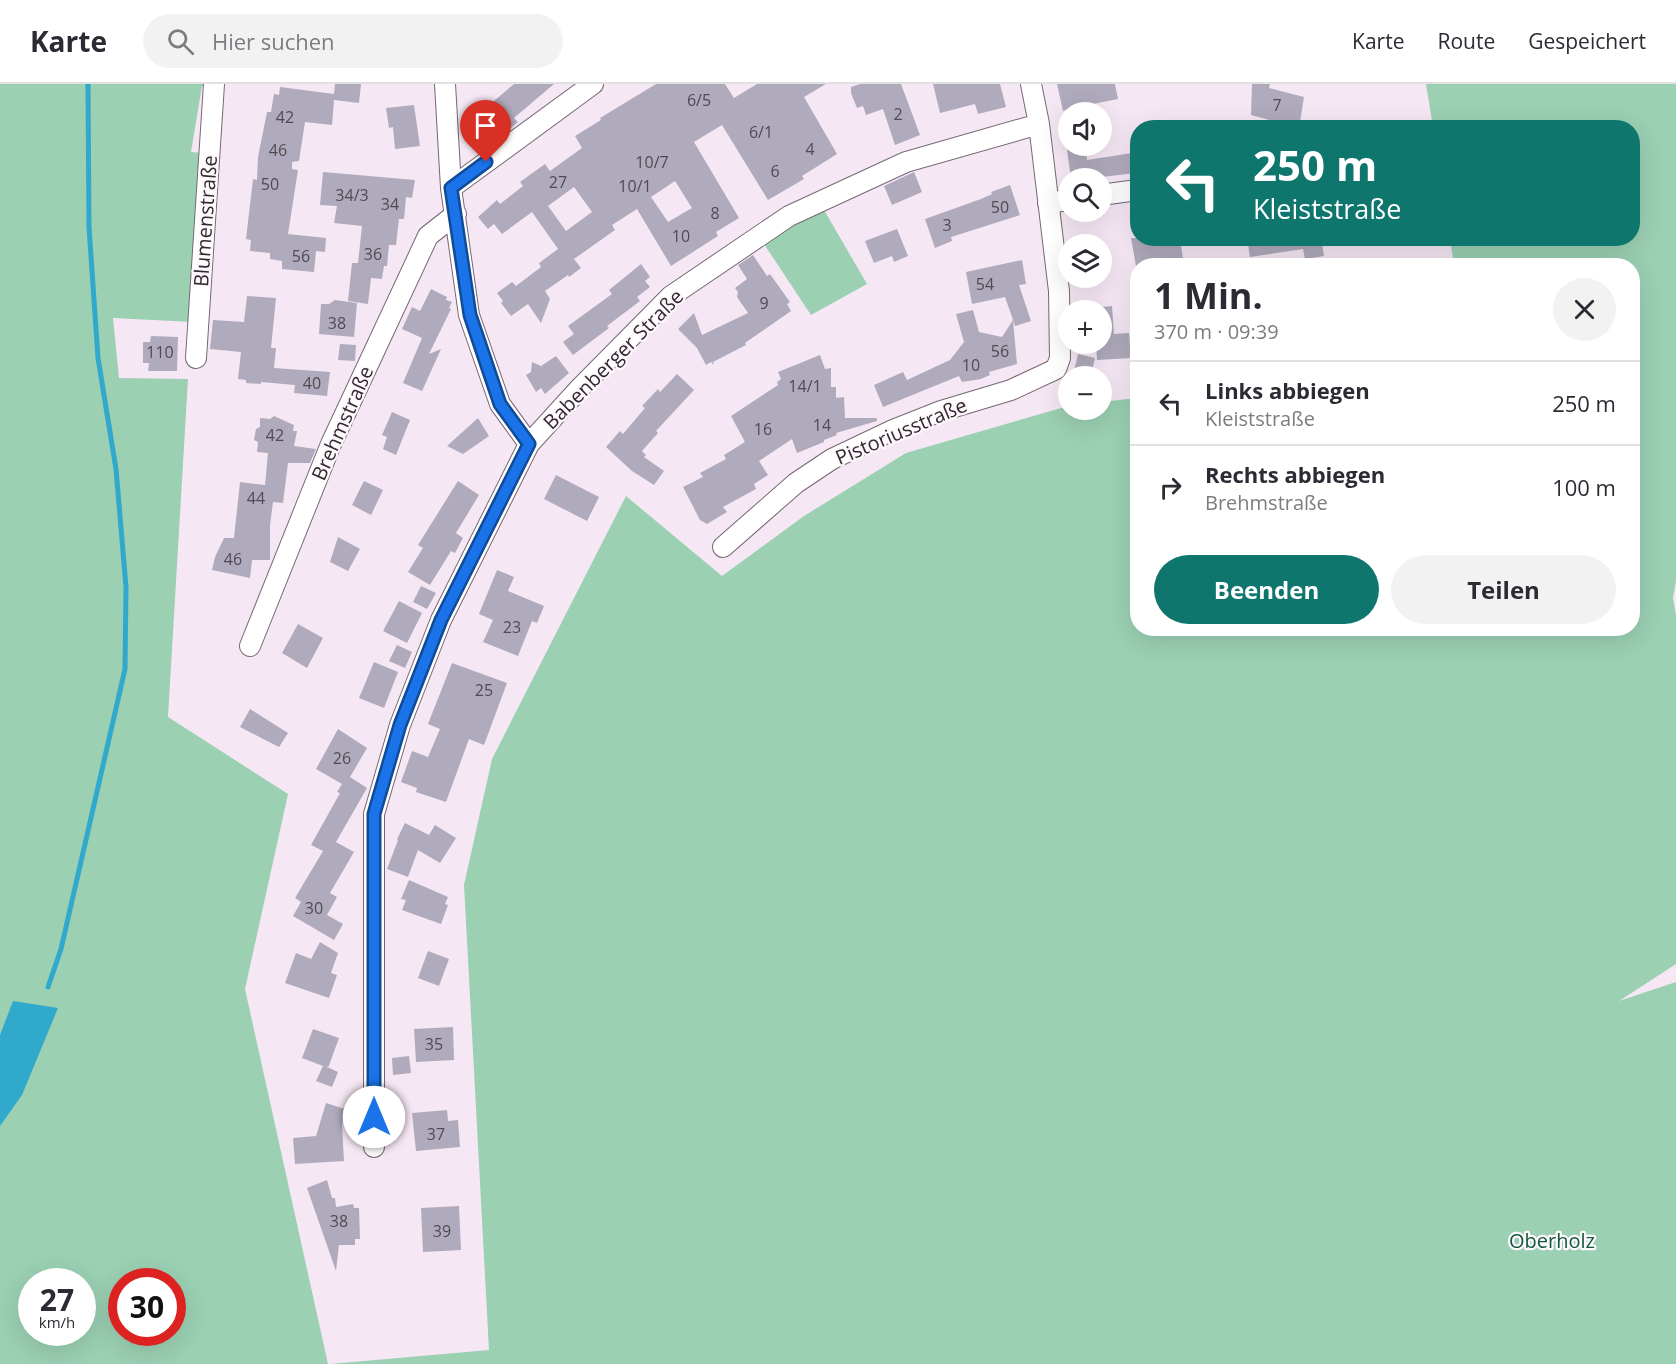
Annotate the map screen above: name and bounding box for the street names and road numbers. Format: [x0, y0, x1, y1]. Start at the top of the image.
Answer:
street label: Blumenstraße [187, 154, 223, 288]
street label: Babenberger Straße [537, 283, 689, 435]
street label: Brehmstraße [305, 361, 379, 485]
street label: Pistoriusstraße [831, 391, 971, 471]

